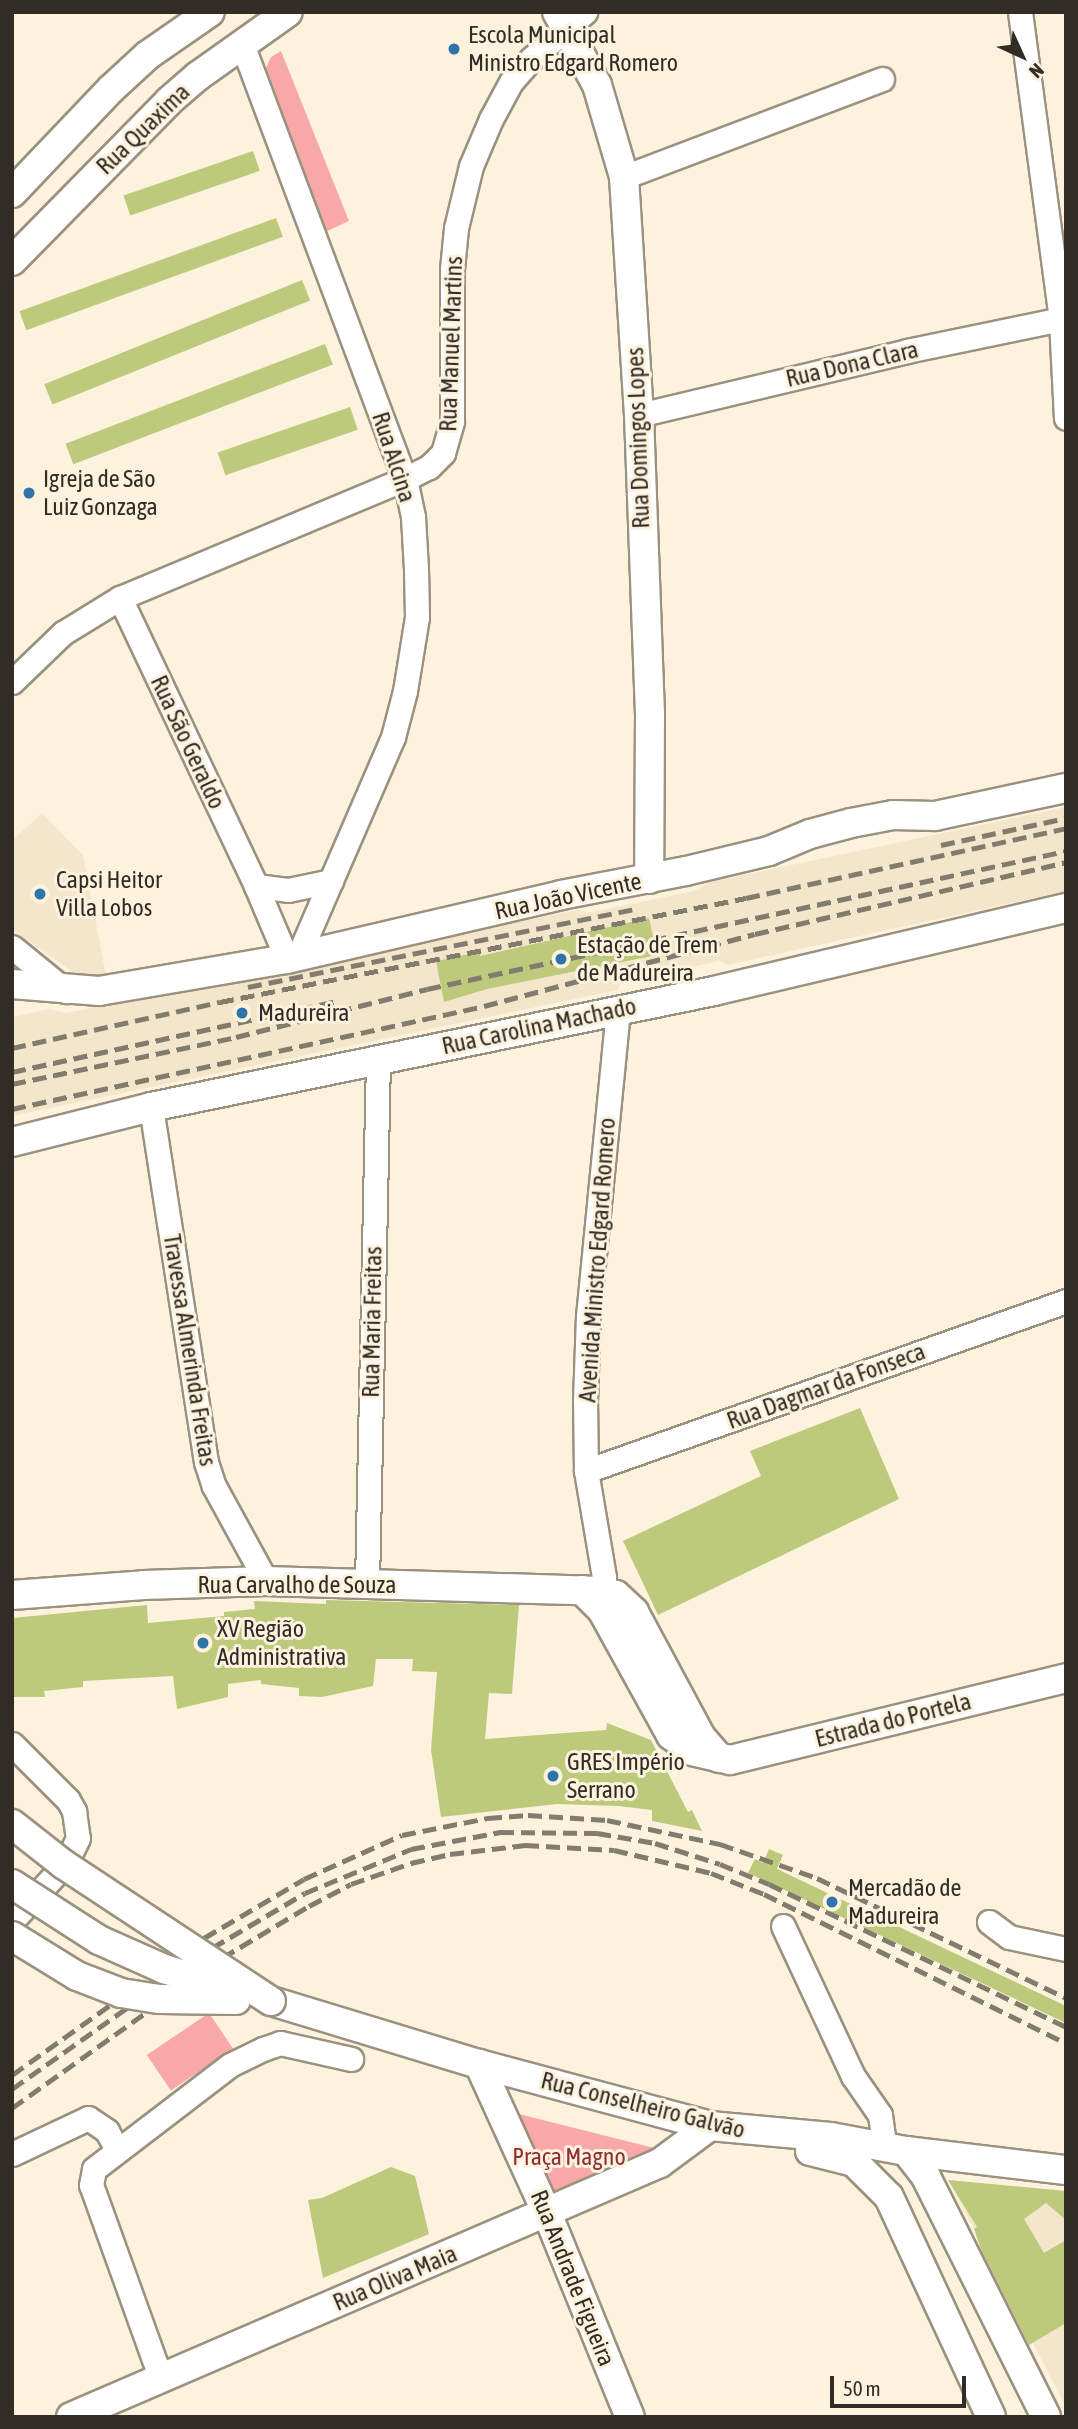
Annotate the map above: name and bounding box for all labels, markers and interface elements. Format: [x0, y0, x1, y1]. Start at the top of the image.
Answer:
place label: Escola Municipal Ministro Edgard Romero [468, 21, 678, 77]
north arrow [987, 21, 1057, 91]
marker: Escola Municipal Ministro Edgard Romero [446, 41, 462, 57]
text: N [1025, 59, 1049, 83]
street label: Rua Quaxima [90, 77, 196, 181]
street label: Rua Manuel Martins [434, 256, 468, 432]
street label: Rua Dona Clara [783, 335, 921, 393]
street label: Rua Domingos Lopes [620, 347, 656, 529]
street label: Rua Alcina [366, 408, 422, 506]
place label: Igreja de São Luiz Gonzaga [43, 465, 158, 521]
marker: Igreja de São Luiz Gonzaga [21, 485, 37, 501]
street label: Rua São Geraldo [145, 671, 231, 813]
place label: Capsi Heitor Villa Lobos [56, 866, 162, 922]
street label: Rua João Vicente [492, 866, 644, 926]
marker: Capsi Heitor Villa Lobos [30, 884, 50, 904]
place label: Estação de Trem de Madureira [577, 931, 718, 987]
marker: Estação de Trem de Madureira [551, 949, 571, 969]
street label: Rua Carolina Machado [439, 991, 639, 1061]
place label: Madureira [258, 999, 349, 1027]
marker: Madureira [232, 1003, 252, 1023]
street label: Avenida Ministro Edgard Romero [573, 1117, 621, 1403]
street label: Travessa Almerinda Freitas [157, 1232, 223, 1468]
street label: Rua Maria Freitas [356, 1246, 388, 1398]
street label: Rua Dagmar da Fonseca [723, 1337, 929, 1435]
street label: Rua Carvalho de Souza [198, 1571, 396, 1599]
place label: XV Região Administrativa [217, 1615, 346, 1671]
marker: XV Região Administrativa [195, 1635, 211, 1651]
street label: Estrada do Portela [812, 1687, 974, 1753]
place label: GRES Império Serrano [567, 1748, 685, 1804]
marker: GRES Império Serrano [545, 1768, 561, 1784]
place label: Mercadão de Madureira [848, 1874, 961, 1930]
marker: Mercadão de Madureira [822, 1892, 842, 1912]
street label: Rua Conselheiro Galvão [538, 2066, 748, 2144]
park label: Praça Magno [512, 2143, 626, 2171]
street label: Rua Andrade Figueira [525, 2186, 621, 2370]
street label: Rua Oliva Maia [329, 2239, 461, 2317]
scale bar [833, 2362, 970, 2406]
text: 50 m [843, 2376, 881, 2400]

